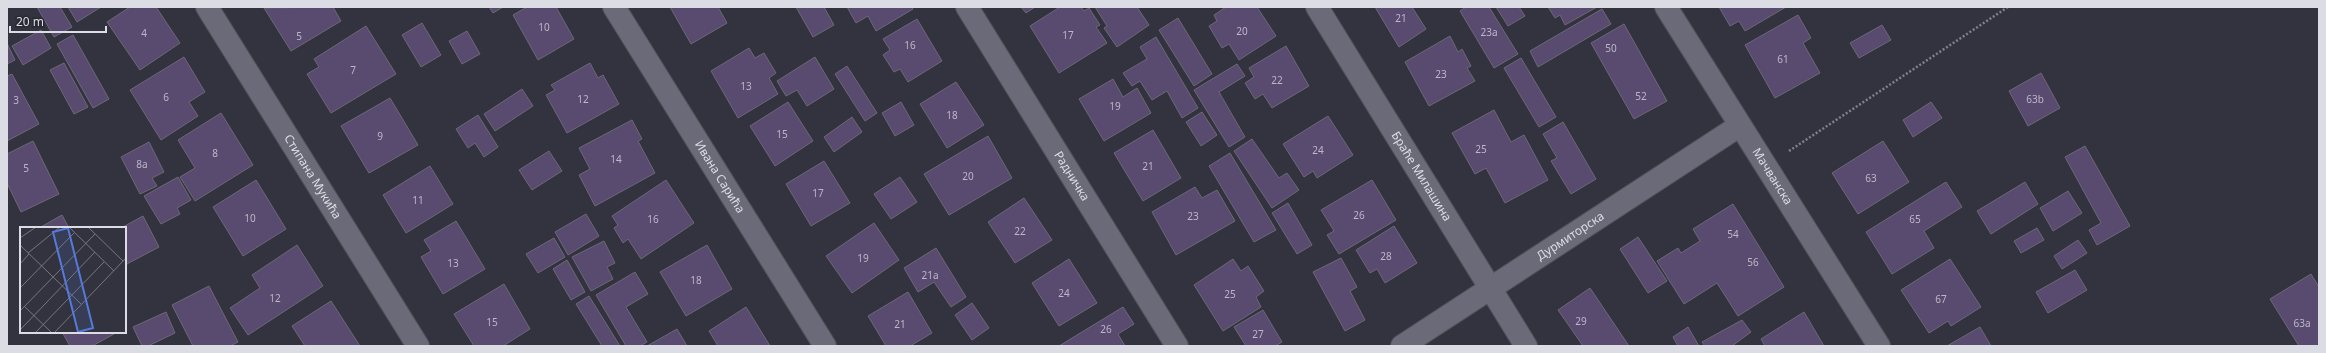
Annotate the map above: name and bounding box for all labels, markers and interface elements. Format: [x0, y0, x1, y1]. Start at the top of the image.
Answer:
scale bar [10, 8, 106, 34]
house number: 21 [1395, 11, 1407, 25]
text: 20 m [16, 13, 44, 30]
house number: 10 [538, 20, 550, 34]
house number: 20 [1236, 24, 1248, 38]
house number: 23a [1480, 25, 1498, 39]
house number: 4 [141, 26, 147, 40]
house number: 17 [1062, 28, 1074, 42]
house number: 5 [296, 29, 302, 43]
house number: 16 [904, 38, 916, 52]
house number: 50 [1605, 41, 1617, 55]
house number: 61 [1777, 52, 1789, 66]
house number: 7 [350, 63, 356, 77]
house number: 23 [1435, 67, 1447, 81]
house number: 22 [1271, 73, 1283, 87]
house number: 13 [740, 79, 752, 93]
house number: 52 [1635, 89, 1647, 103]
house number: 6 [163, 90, 169, 104]
house number: 12 [577, 92, 589, 106]
house number: 63b [2026, 92, 2044, 106]
house number: 3 [13, 93, 19, 107]
house number: 19 [1109, 99, 1121, 113]
house number: 18 [946, 108, 958, 122]
house number: 15 [776, 127, 788, 141]
street label: Браће Милашина [1388, 128, 1456, 224]
house number: 9 [377, 129, 383, 143]
street label: Стипана Мукића [280, 131, 346, 222]
street label: Ивана Сарића [691, 137, 749, 216]
house number: 25 [1475, 142, 1487, 156]
house number: 24 [1312, 143, 1324, 157]
street label: Мачванска [1749, 144, 1797, 208]
house number: 8 [212, 146, 218, 160]
street label: Радничка [1050, 148, 1094, 204]
house number: 14 [610, 152, 622, 166]
house number: 8a [136, 157, 148, 171]
house number: 21 [1142, 159, 1154, 173]
house number: 5 [23, 161, 29, 175]
house number: 20 [962, 169, 974, 183]
house number: 63 [1865, 171, 1877, 185]
house number: 17 [812, 186, 824, 200]
house number: 11 [412, 193, 424, 207]
street label: Дурмиторска [1533, 207, 1607, 264]
house number: 26 [1353, 208, 1365, 222]
house number: 23 [1187, 209, 1199, 223]
house number: 10 [244, 211, 256, 225]
house number: 16 [647, 212, 659, 226]
house number: 65 [1909, 212, 1921, 226]
house number: 22 [1014, 224, 1026, 238]
inset map [20, 227, 126, 333]
house number: 54 [1727, 227, 1739, 241]
house number: 28 [1380, 249, 1392, 263]
house number: 19 [857, 251, 869, 265]
house number: 56 [1747, 255, 1759, 269]
house number: 13 [447, 256, 459, 270]
house number: 21a [921, 268, 939, 282]
house number: 18 [690, 273, 702, 287]
house number: 24 [1058, 286, 1070, 300]
house number: 25 [1224, 287, 1236, 301]
house number: 12 [269, 291, 281, 305]
house number: 67 [1935, 292, 1947, 306]
house number: 29 [1575, 314, 1587, 328]
house number: 15 [486, 315, 498, 329]
house number: 63a [2293, 316, 2311, 330]
house number: 21 [894, 317, 906, 331]
house number: 26 [1100, 322, 1112, 336]
house number: 27 [1252, 327, 1264, 341]

